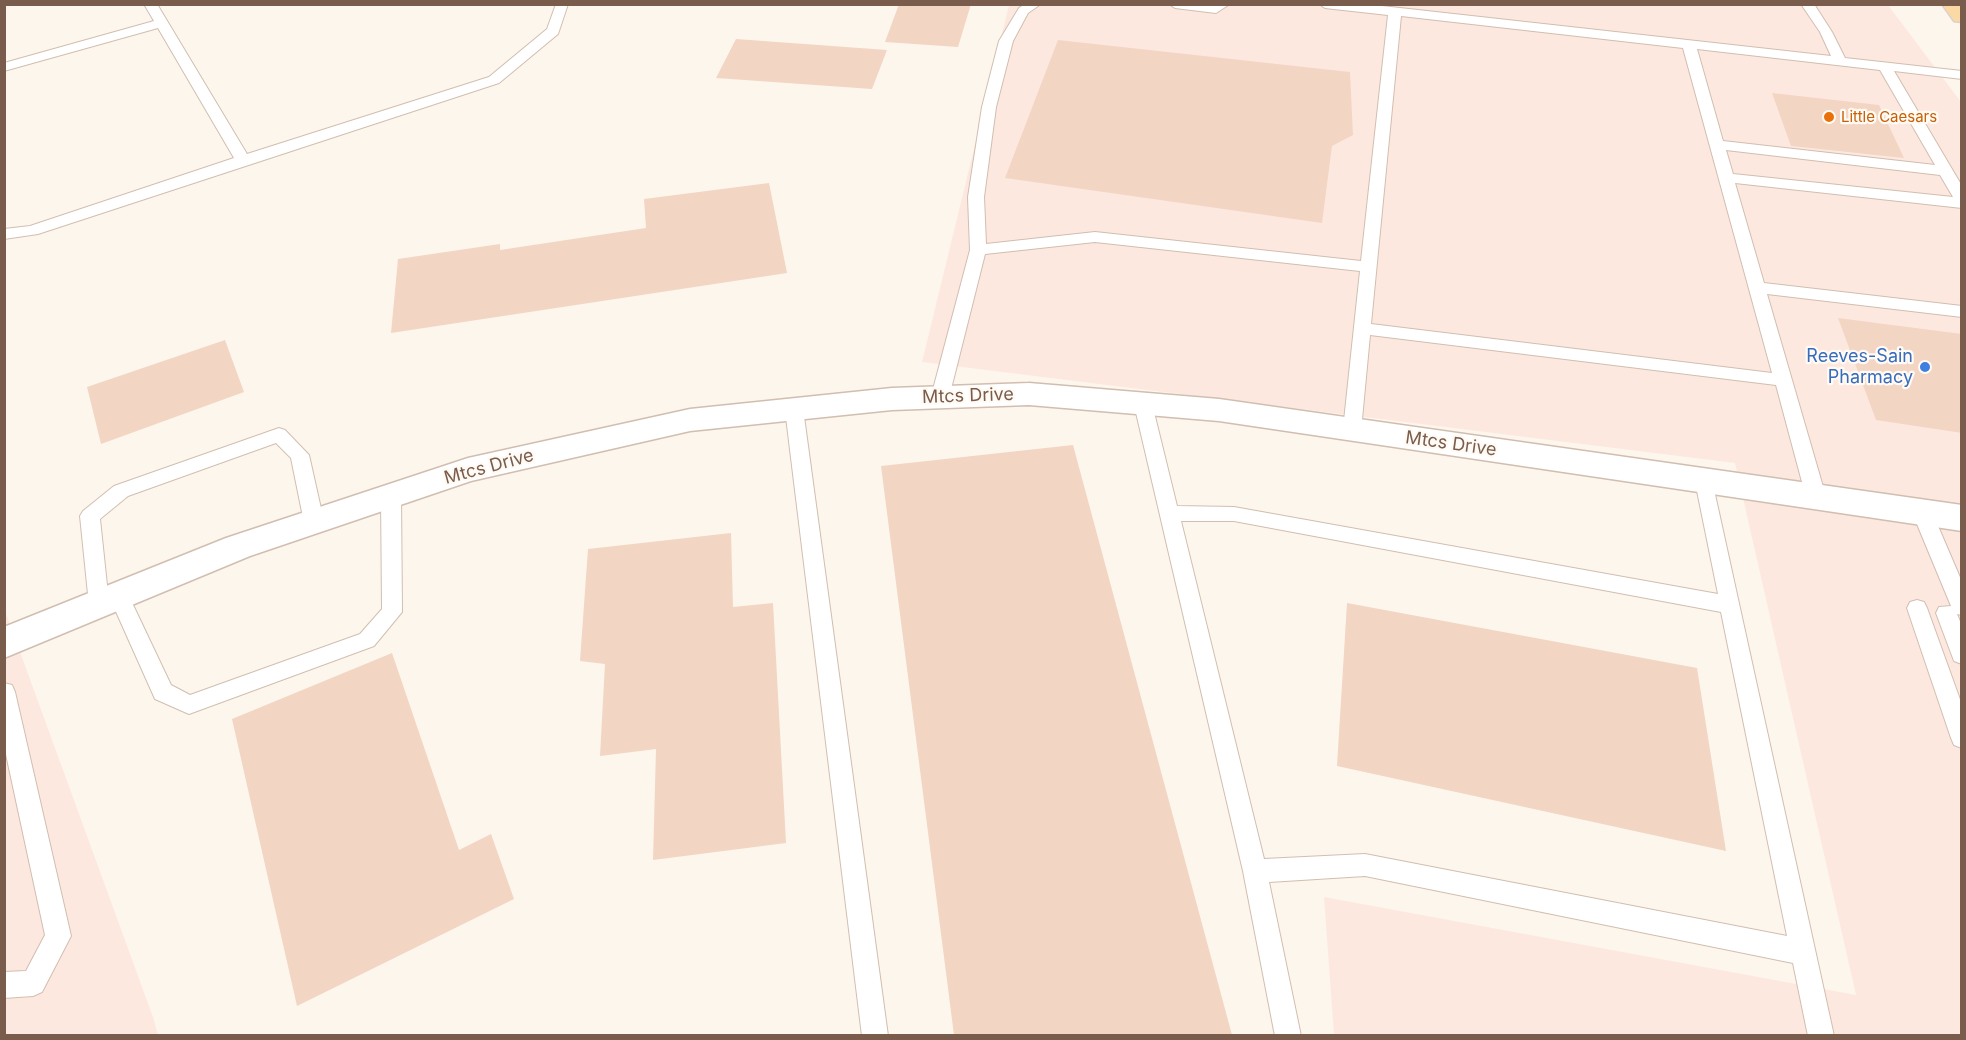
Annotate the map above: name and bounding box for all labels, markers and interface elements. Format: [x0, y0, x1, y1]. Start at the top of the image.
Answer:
place label: Little Caesars [1841, 108, 1937, 126]
marker: Little Caesars [1822, 110, 1836, 124]
place label: Reeves-Sain Pharmacy [1806, 346, 1913, 388]
marker: Reeves-Sain Pharmacy [1918, 360, 1932, 374]
street label: Mtcs Drive [922, 384, 1014, 408]
street label: Mtcs Drive [1404, 427, 1498, 461]
street label: Mtcs Drive [442, 445, 536, 489]

